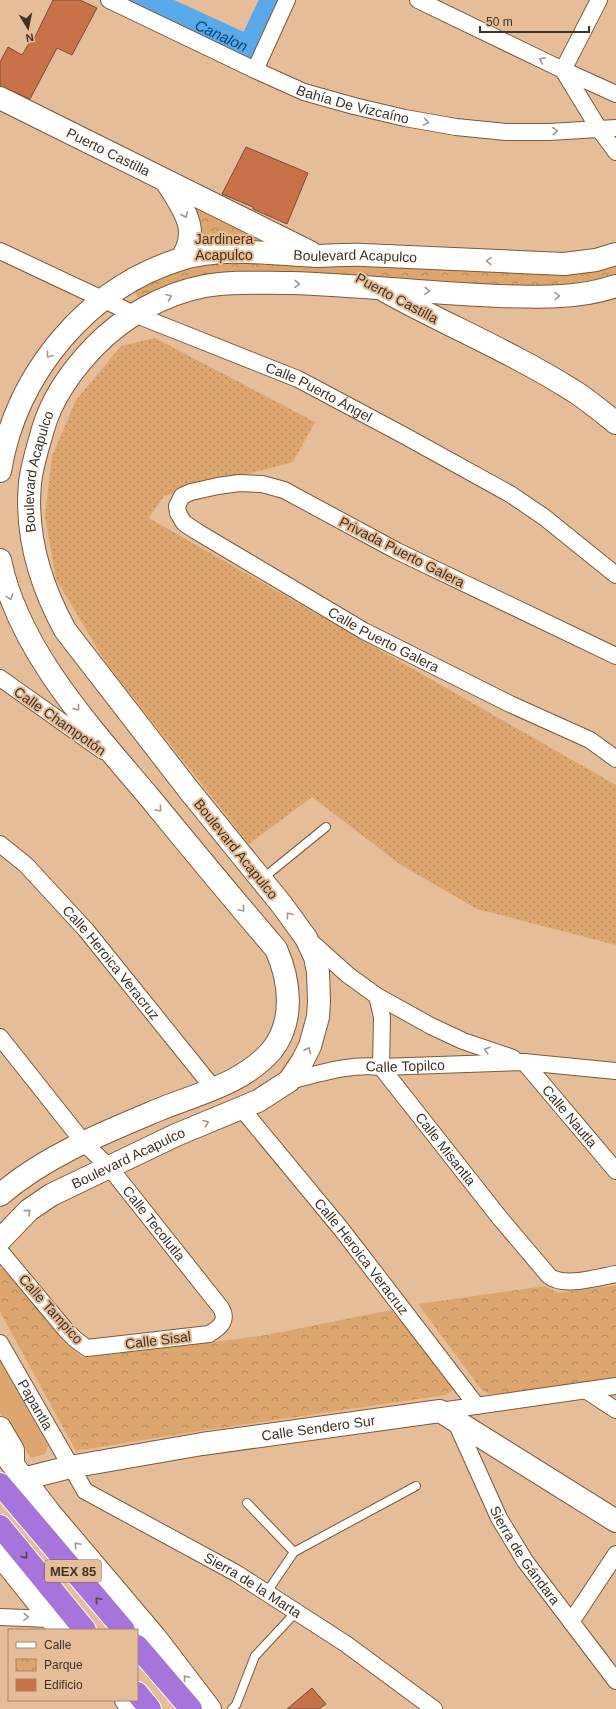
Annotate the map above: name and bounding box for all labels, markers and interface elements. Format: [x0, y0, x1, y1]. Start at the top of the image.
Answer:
north arrow [8, 8, 48, 48]
scale bar [480, 8, 589, 34]
text: 50 m [486, 15, 513, 29]
water label: Canalon [192, 16, 250, 55]
text: N [25, 31, 35, 44]
one-way arrow [539, 57, 547, 65]
street label: Bahía De Vizcaíno [294, 82, 411, 127]
one-way arrow [423, 117, 429, 126]
street label: Puerto Castilla [64, 124, 153, 179]
one-way arrow [552, 127, 558, 136]
one-way arrow [180, 210, 188, 218]
park label: Jardinera Acapulco [195, 231, 253, 263]
street label: Boulevard Acapulco [293, 247, 418, 265]
one-way arrow [486, 257, 492, 265]
street label: Puerto Castilla [353, 270, 441, 327]
one-way arrow [294, 279, 300, 288]
one-way arrow [424, 287, 430, 296]
one-way arrow [554, 292, 560, 300]
one-way arrow [166, 294, 173, 302]
one-way arrow [47, 351, 54, 358]
street label: Calle Puerto Ángel [264, 359, 375, 425]
street label: Boulevard Acapulco [21, 408, 57, 533]
street label: Privada Puerto Galera [337, 513, 468, 591]
one-way arrow [5, 594, 14, 601]
street label: Calle Puerto Galera [325, 604, 442, 675]
street label: Calle Champotón [11, 683, 109, 759]
one-way arrow [72, 704, 79, 711]
street label: Boulevard Acapulco [191, 796, 281, 902]
one-way arrow [154, 805, 161, 812]
street label: Calle Heroica Veracruz [59, 902, 163, 1023]
one-way arrow [238, 904, 245, 912]
one-way arrow [286, 912, 294, 919]
one-way arrow [303, 1046, 311, 1053]
one-way arrow [484, 1046, 491, 1055]
street label: Calle Topilco [366, 1057, 445, 1075]
street label: Calle Nautla [539, 1082, 601, 1151]
street label: Calle Misantla [412, 1110, 479, 1189]
one-way arrow [202, 1120, 209, 1128]
street label: Boulevard Acapulco [69, 1124, 188, 1192]
street label: Calle Tecolutla [119, 1183, 189, 1264]
street label: Calle Heroica Veracruz [311, 1195, 412, 1318]
one-way arrow [23, 1210, 30, 1217]
street label: Calle Tampico [16, 1271, 86, 1347]
street label: Calle Sisal [124, 1328, 192, 1352]
street label: Papantla [15, 1377, 56, 1433]
street label: Calle Sendero Sur [261, 1412, 377, 1444]
street label: Sierra de Gándara [487, 1503, 563, 1608]
one-way arrow [75, 1542, 82, 1549]
street label: Sierra de la Marta [201, 1549, 305, 1621]
one-way arrow [20, 1551, 27, 1558]
road number: MEX 85 [45, 1560, 101, 1582]
one-way arrow [96, 1598, 103, 1605]
one-way arrow [23, 1613, 29, 1622]
legend [8, 1629, 138, 1701]
text: Calle [44, 1638, 72, 1652]
text: Parque [44, 1658, 83, 1672]
one-way arrow [184, 1675, 191, 1682]
text: Edificio [44, 1678, 83, 1692]

